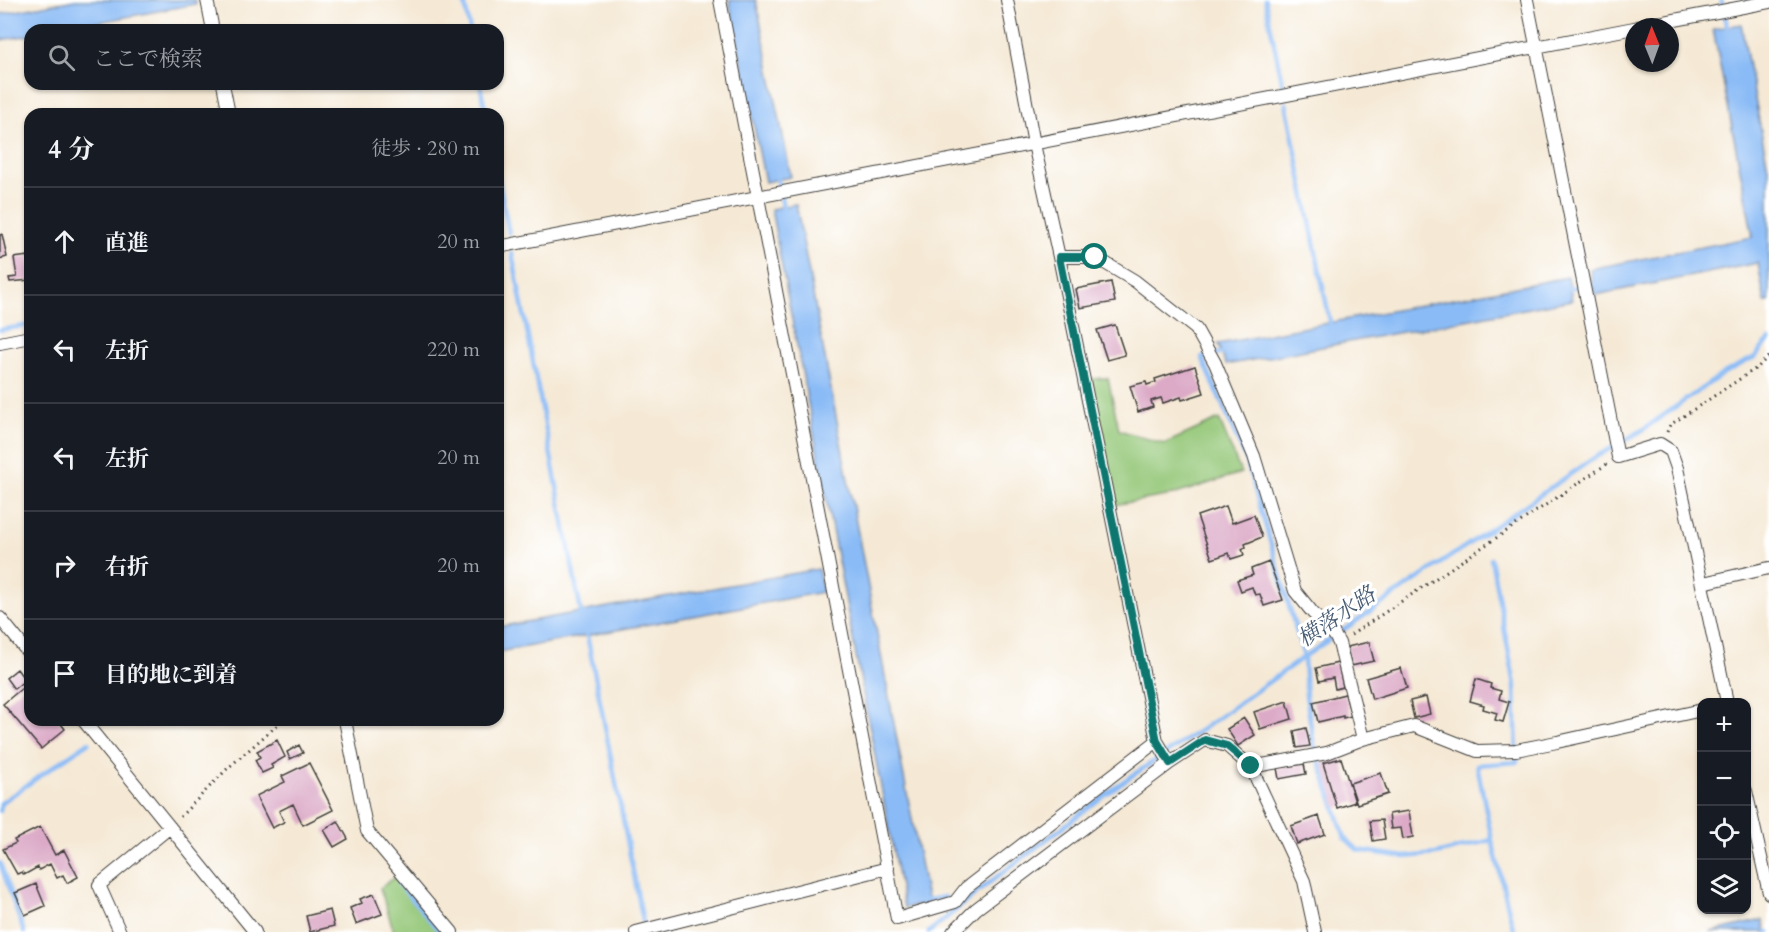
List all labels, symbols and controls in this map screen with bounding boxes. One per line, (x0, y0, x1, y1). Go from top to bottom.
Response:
north arrow (1625, 18, 1679, 72)
search box (24, 24, 504, 90)
icon: search (45, 41, 78, 74)
text: ここで検索 (93, 44, 203, 74)
text: 4 分 (48, 132, 94, 167)
text: 徒歩 · 280 m (371, 135, 480, 162)
icon: ahead (48, 225, 81, 258)
text: 直進 (105, 228, 149, 258)
text: 20 m (437, 228, 480, 255)
route start (1081, 243, 1107, 269)
icon: left (48, 333, 81, 366)
text: 左折 (105, 336, 149, 366)
text: 220 m (427, 336, 480, 363)
icon: left (48, 441, 81, 474)
text: 左折 (105, 444, 149, 474)
text: 20 m (437, 444, 480, 471)
icon: right (48, 549, 81, 582)
text: 右折 (105, 552, 149, 582)
text: 20 m (437, 552, 480, 579)
water label: 横落水路 (1292, 579, 1383, 654)
icon: arrive (48, 657, 81, 690)
text: 目的地に到着 (105, 660, 237, 690)
map controls (1697, 698, 1751, 914)
button: + (1697, 698, 1751, 752)
route end (1237, 752, 1263, 778)
button: − (1697, 752, 1751, 806)
button: locate (1697, 806, 1751, 860)
button: layers (1697, 860, 1751, 914)

